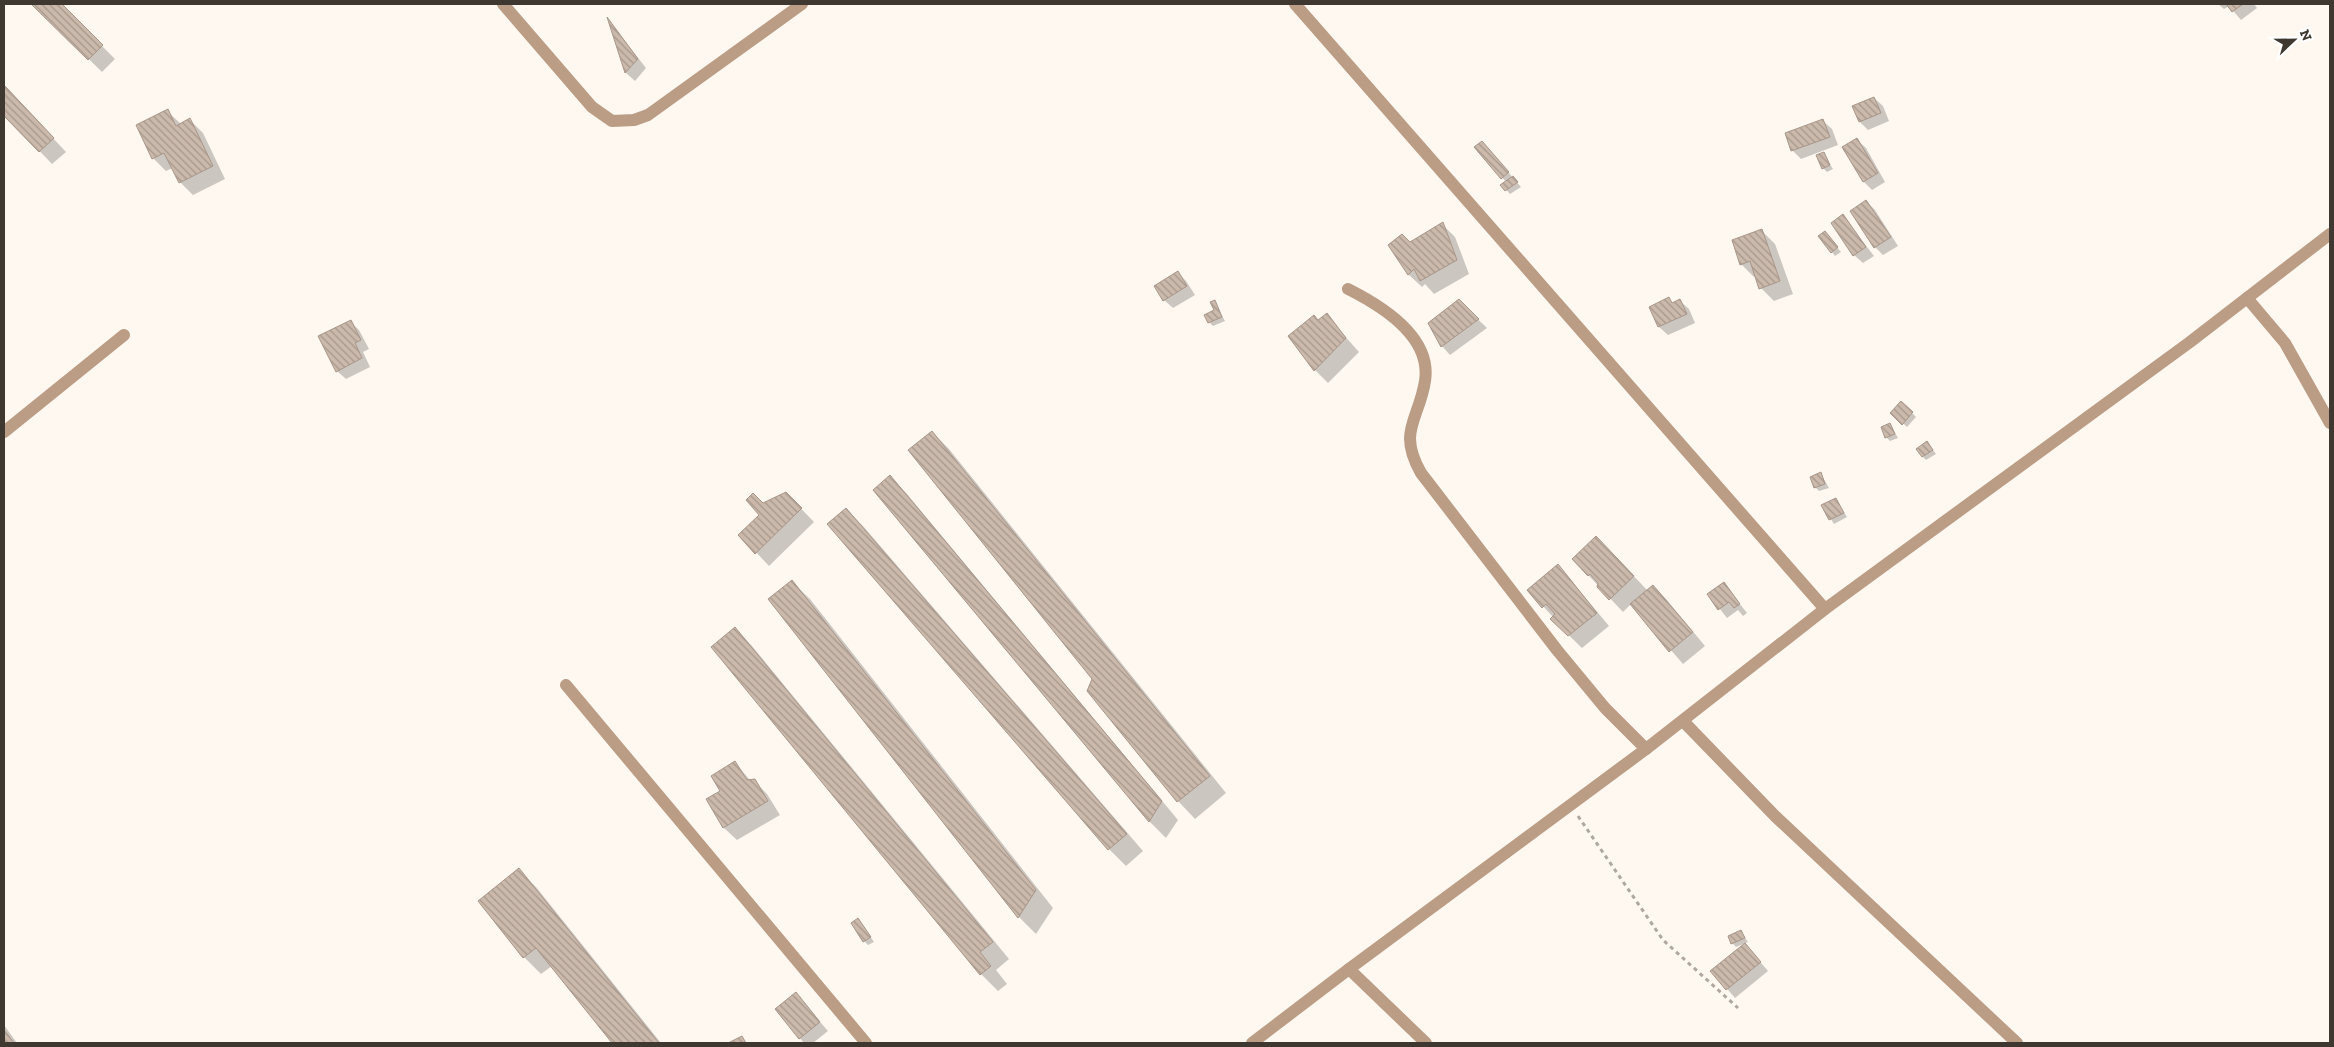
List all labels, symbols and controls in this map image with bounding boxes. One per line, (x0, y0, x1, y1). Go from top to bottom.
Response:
north arrow (2269, 15, 2319, 65)
text: N (2296, 27, 2316, 44)

